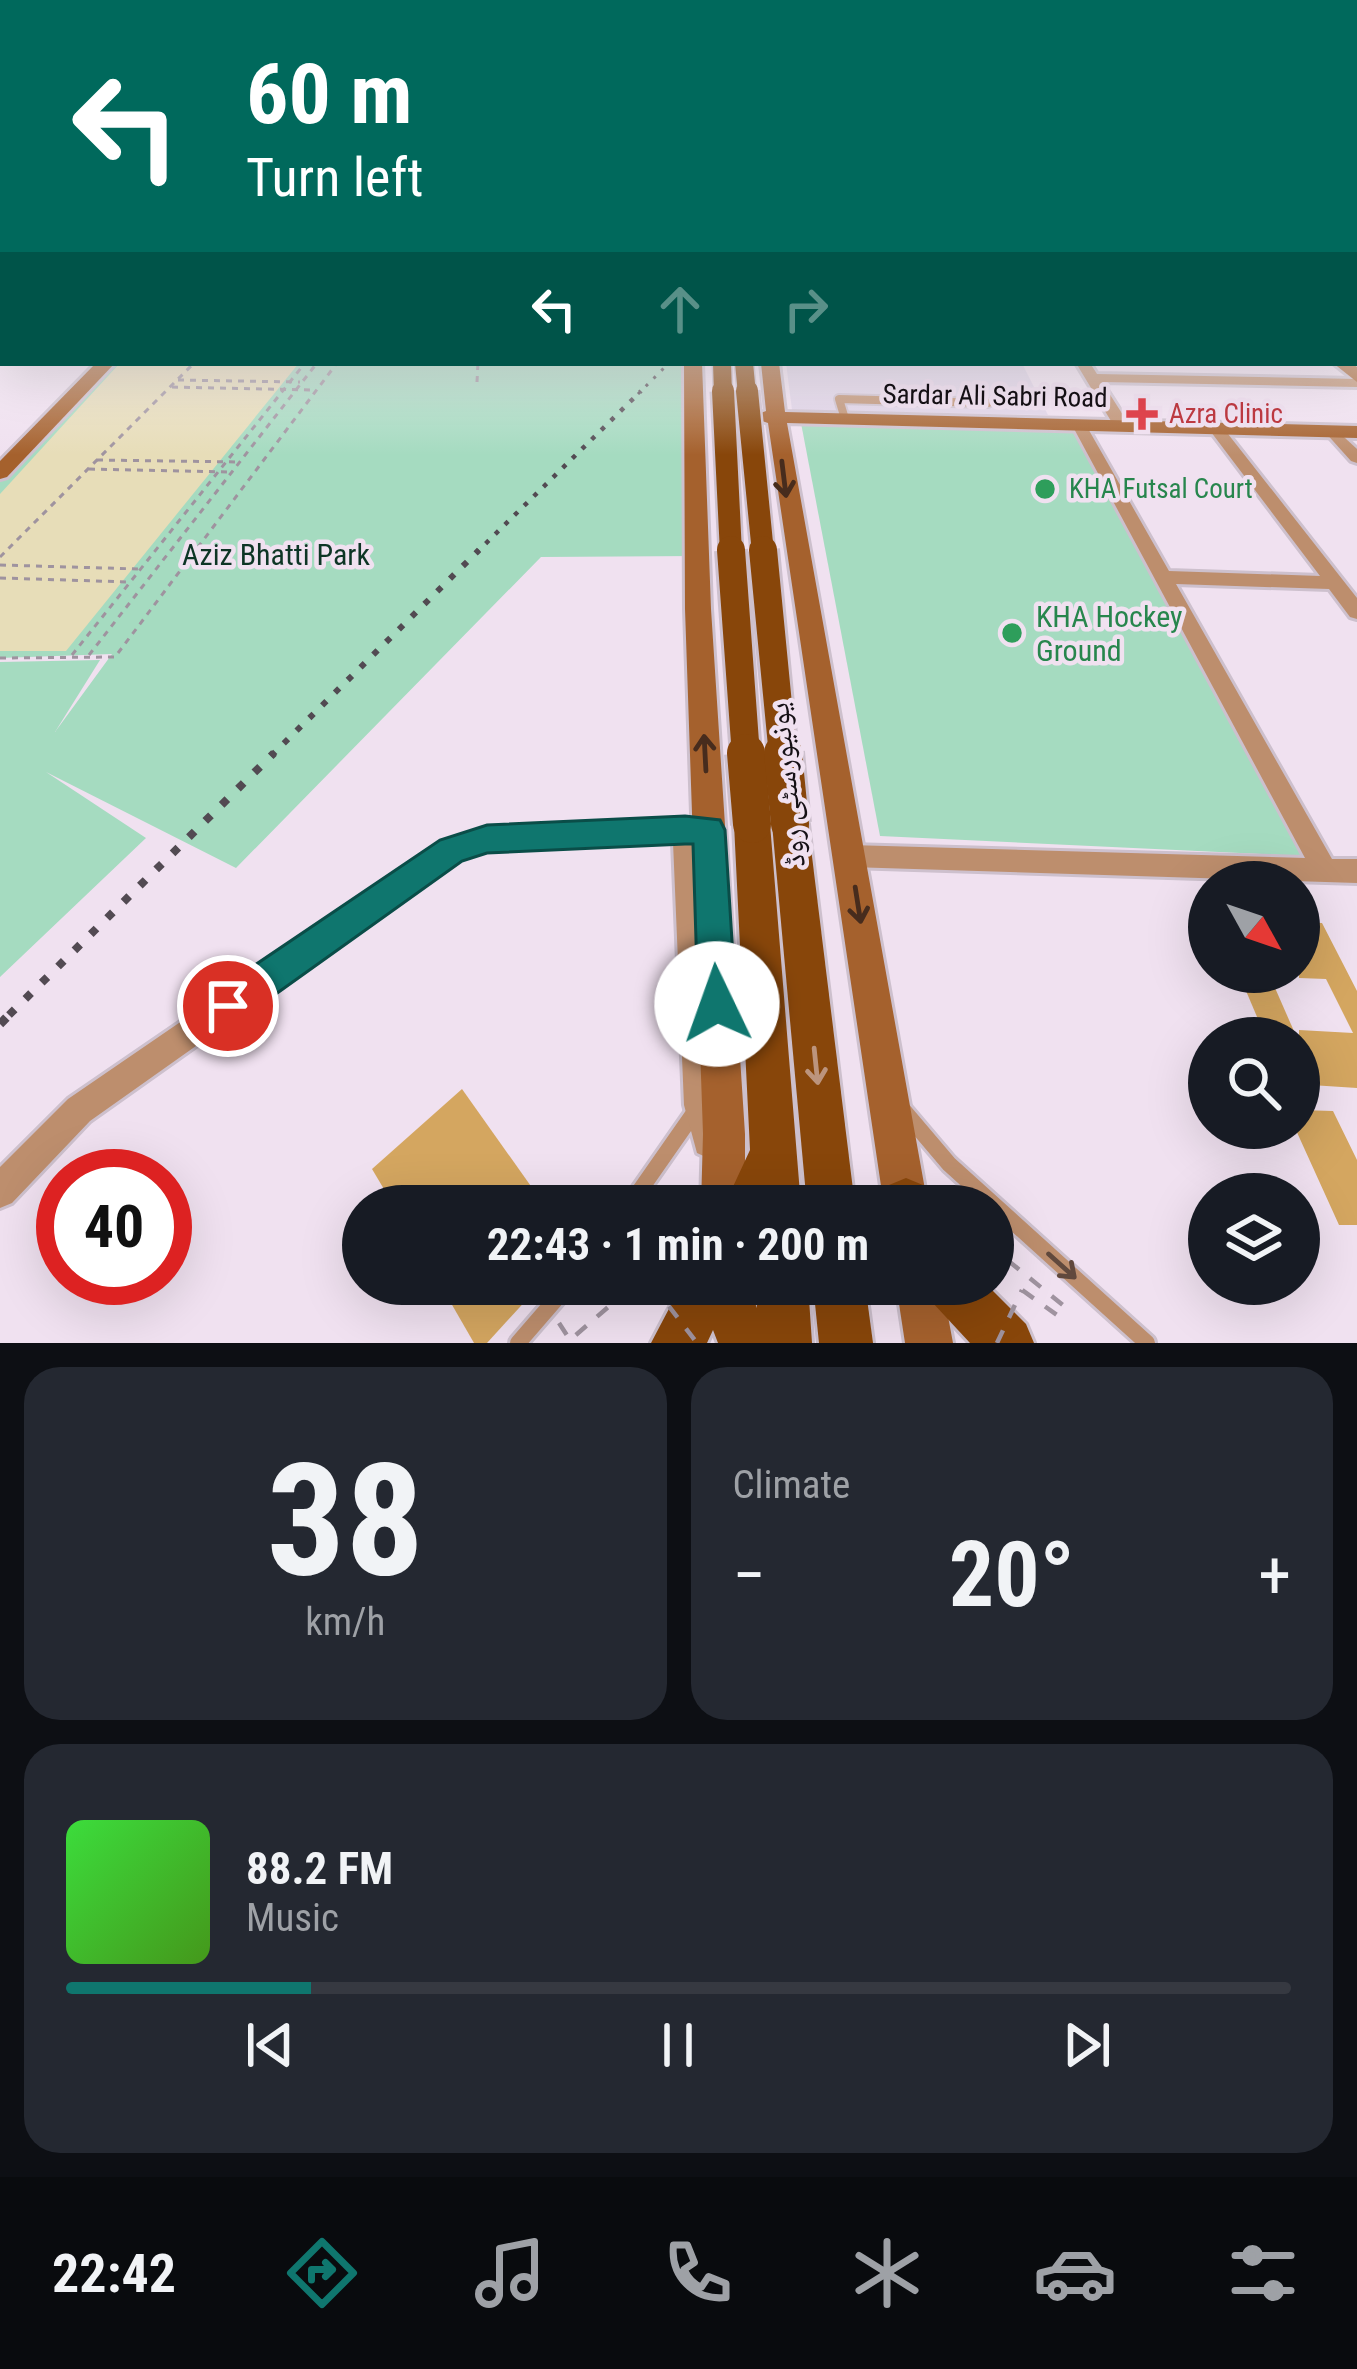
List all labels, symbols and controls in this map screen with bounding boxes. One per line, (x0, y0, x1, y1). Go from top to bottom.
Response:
text: 60 m (246, 45, 413, 144)
icon: left (48, 48, 204, 204)
text: Turn left (246, 146, 423, 209)
icon: left (521, 276, 587, 342)
icon: ahead (647, 276, 713, 342)
icon: right (773, 276, 839, 342)
street label: Sardar Ali Sabri Road (882, 378, 1108, 414)
marker: Azra Clinic (1126, 398, 1158, 430)
place label: Azra Clinic (1169, 398, 1283, 430)
one-way arrow (773, 459, 796, 498)
place label: KHA Futsal Court (1069, 473, 1253, 505)
marker: KHA Futsal Court (1032, 476, 1058, 502)
park label: Aziz Bhatti Park (182, 537, 370, 572)
place label: KHA Hockey Ground (1036, 599, 1183, 668)
marker: KHA Hockey Ground (999, 620, 1025, 646)
street label: یونیورسٹی روڈ (760, 701, 813, 869)
one-way arrow (693, 735, 716, 774)
north arrow (1188, 861, 1320, 993)
map controls (1188, 861, 1320, 1305)
one-way arrow (848, 884, 871, 923)
position arrow (654, 941, 780, 1067)
pin (177, 955, 279, 1057)
icon: arrive (195, 973, 261, 1039)
button: search (1188, 1017, 1320, 1149)
one-way arrow (805, 1046, 828, 1085)
speed limit sign: 40 (36, 1149, 192, 1305)
button: layers (1188, 1173, 1320, 1305)
text: 22:43 · 1 min · 200 m (487, 1218, 869, 1271)
one-way arrow (1046, 1252, 1076, 1279)
text: 38 (266, 1429, 424, 1612)
text: Climate (733, 1462, 850, 1508)
text: 20° (949, 1523, 1075, 1628)
text: − (733, 1537, 766, 1614)
text: + (1258, 1537, 1291, 1614)
text: km/h (305, 1599, 385, 1645)
text: 88.2 FM (246, 1842, 393, 1895)
text: Music (246, 1895, 339, 1941)
icon: previous (237, 2012, 303, 2078)
icon: pause (645, 2012, 711, 2078)
icon: next (1054, 2012, 1120, 2078)
icon: directions (280, 2231, 364, 2315)
icon: music (468, 2231, 552, 2315)
icon: phone (656, 2231, 740, 2315)
icon: climate (845, 2231, 929, 2315)
icon: car (1033, 2231, 1117, 2315)
icon: filters (1221, 2231, 1305, 2315)
text: 22:42 (52, 2242, 176, 2305)

